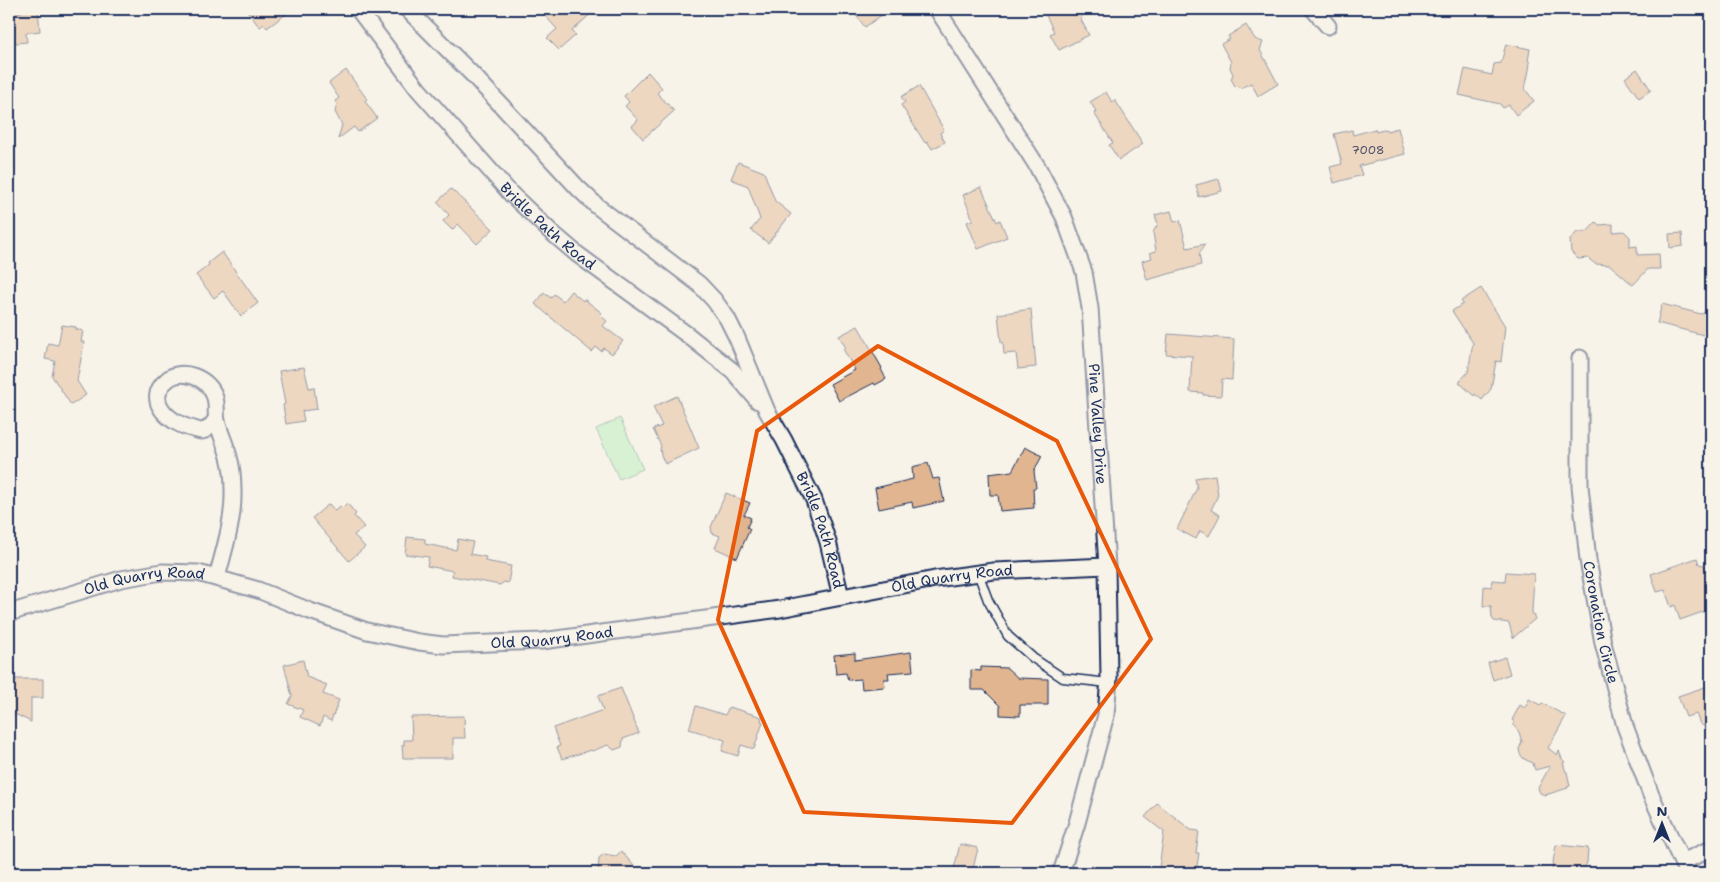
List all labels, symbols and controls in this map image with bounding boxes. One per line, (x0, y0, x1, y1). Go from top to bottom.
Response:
house number: 7008 (1351, 142, 1385, 158)
street label: Bridle Path Road (495, 178, 600, 275)
street label: Pine Valley Drive (1084, 363, 1112, 485)
street label: Bridle Path Road (791, 468, 849, 591)
street label: Coronation Circle (1578, 559, 1623, 686)
street label: Old Quarry Road (889, 560, 1014, 597)
street label: Old Quarry Road (81, 562, 208, 600)
street label: Old Quarry Road (490, 621, 615, 653)
north arrow (1638, 800, 1688, 850)
text: N (1656, 802, 1668, 820)

